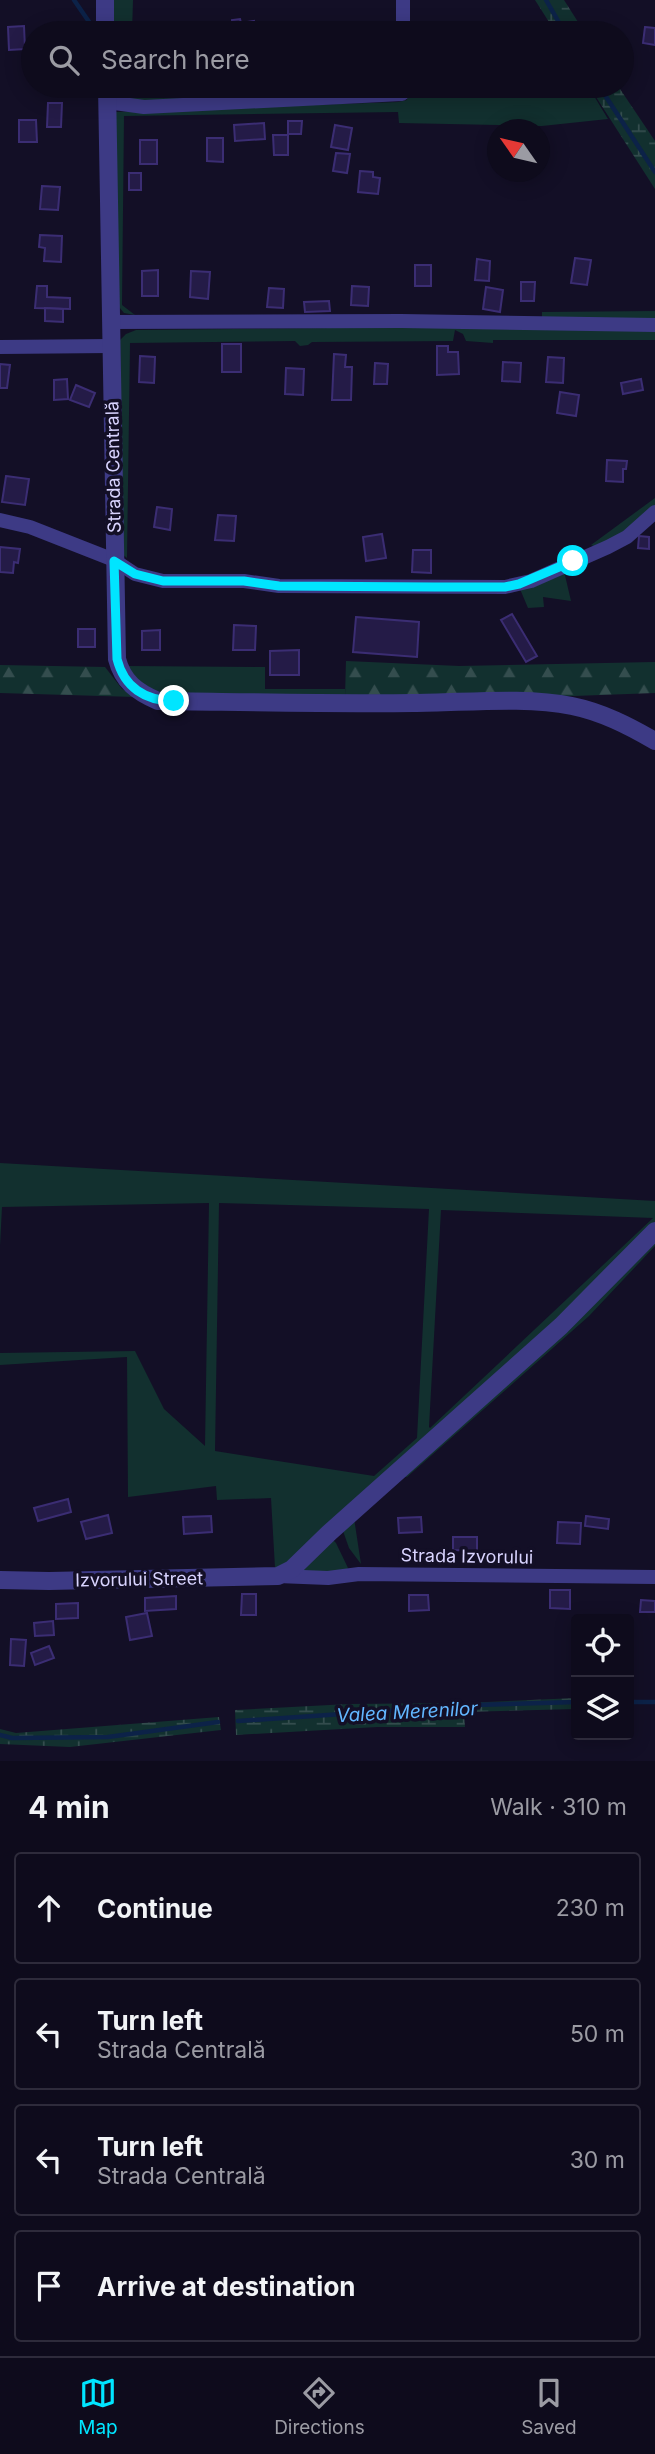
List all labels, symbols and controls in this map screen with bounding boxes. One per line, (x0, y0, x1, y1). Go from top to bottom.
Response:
search box (21, 21, 634, 98)
icon: search (45, 41, 83, 79)
text: Search here (101, 44, 250, 75)
north arrow (487, 119, 550, 182)
street label: Strada Centrală (101, 401, 125, 533)
route start (557, 545, 588, 576)
route end (158, 685, 189, 716)
street label: Strada Izvorului (401, 1544, 533, 1568)
street label: Izvorului Street (75, 1567, 203, 1591)
map controls (571, 1614, 634, 1740)
button: locate (571, 1614, 634, 1677)
button: layers (571, 1677, 634, 1740)
water label: Valea Merenilor (336, 1697, 479, 1727)
text: 4 min (28, 1789, 110, 1825)
text: Walk · 310 m (490, 1793, 627, 1821)
icon: ahead (30, 1889, 68, 1927)
text: Continue (97, 1893, 213, 1924)
text: 230 m (556, 1894, 625, 1922)
text: Turn left (97, 2005, 203, 2036)
icon: left (30, 2015, 68, 2053)
text: 50 m (570, 2020, 625, 2048)
text: Strada Centrală (97, 2036, 266, 2064)
text: Turn left (97, 2131, 203, 2162)
icon: left (30, 2141, 68, 2179)
text: 30 m (570, 2146, 625, 2174)
text: Strada Centrală (97, 2162, 266, 2190)
icon: arrive (30, 2267, 68, 2305)
text: Arrive at destination (97, 2271, 356, 2302)
tab: Map (78, 2374, 118, 2439)
tab: Directions (274, 2374, 365, 2439)
tab: Saved (521, 2374, 577, 2439)

